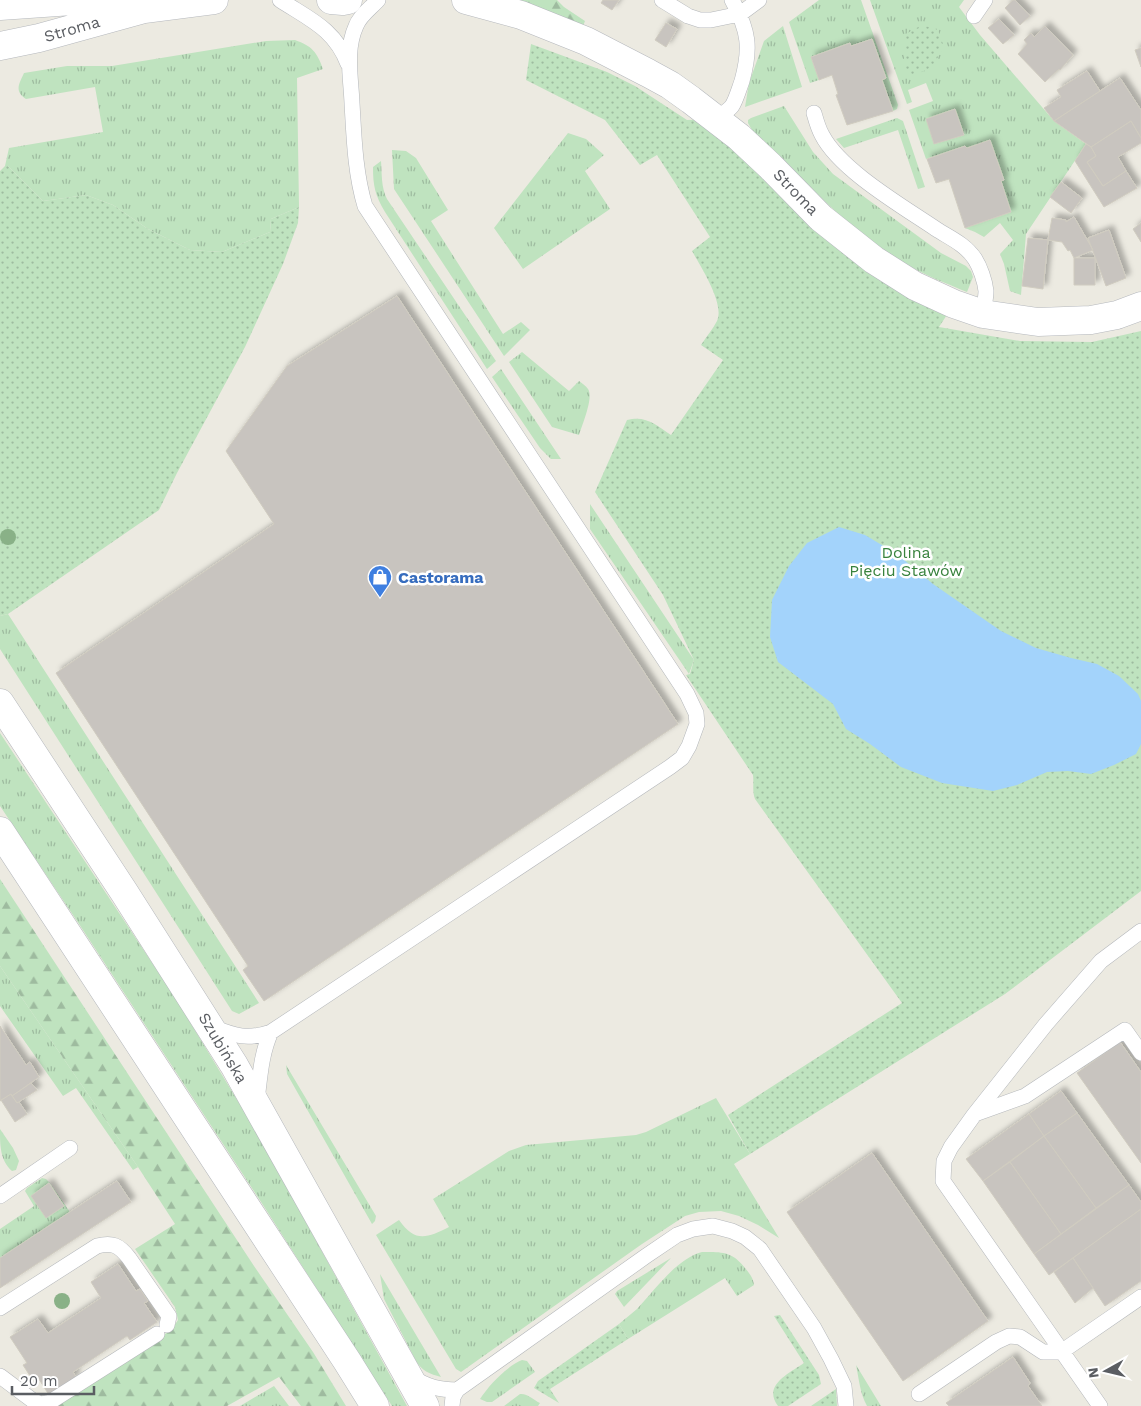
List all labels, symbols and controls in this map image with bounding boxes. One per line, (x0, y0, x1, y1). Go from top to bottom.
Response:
street label: Stroma (42, 12, 102, 46)
street label: Stroma (769, 165, 823, 219)
park label: Dolina Pięciu Stawów (849, 543, 963, 580)
shop icon: Castorama (367, 564, 393, 598)
place label: Castorama (398, 568, 484, 587)
street label: Szubińska (194, 1009, 252, 1087)
north arrow (1081, 1346, 1131, 1396)
scale bar (12, 1364, 95, 1396)
text: N (1084, 1367, 1102, 1379)
text: 20 m (20, 1372, 58, 1390)

